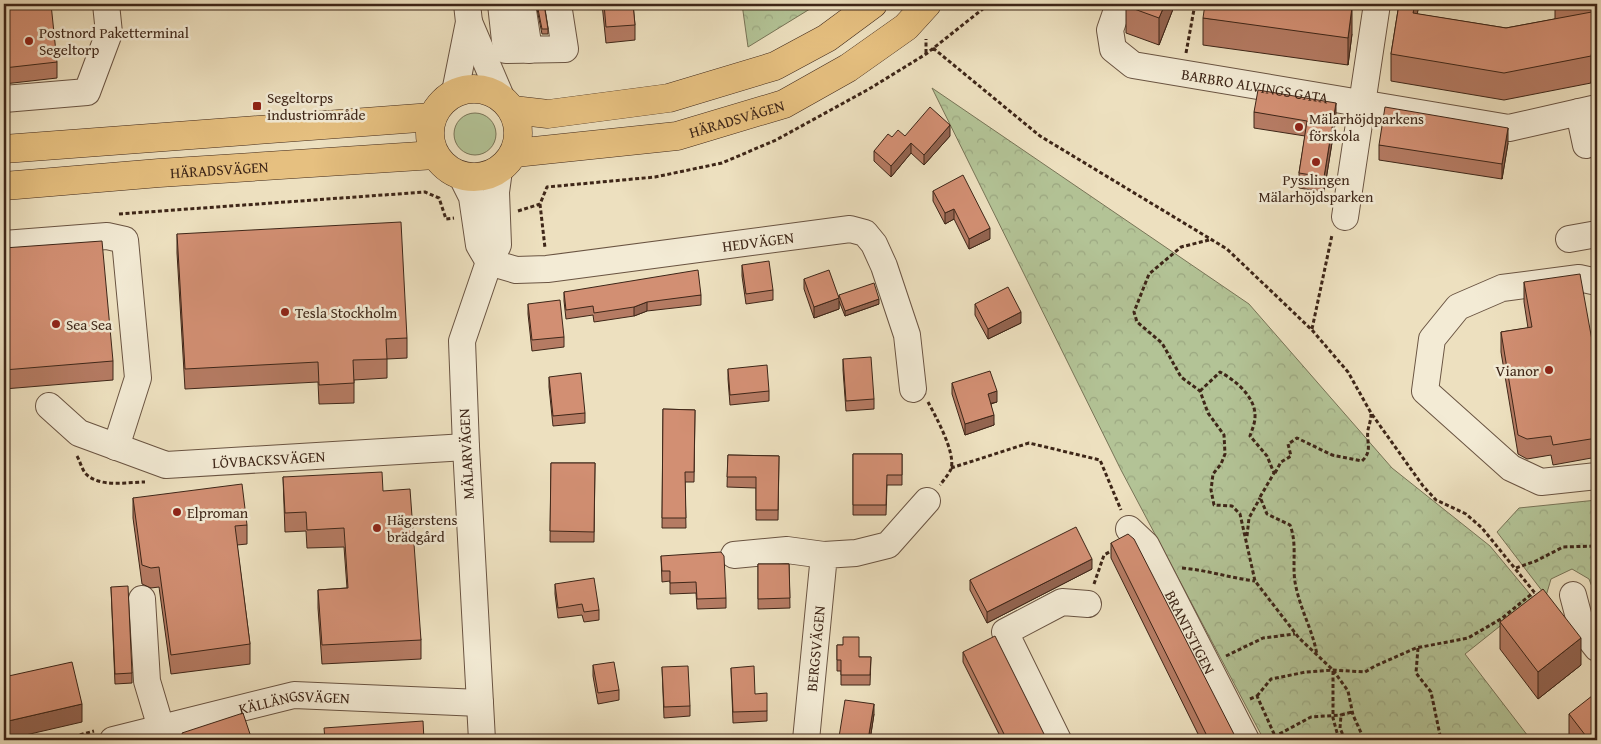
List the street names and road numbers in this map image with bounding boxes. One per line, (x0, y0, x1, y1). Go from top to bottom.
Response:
street label: BARBRO ALVINGS GATA (1180, 63, 1330, 108)
street label: HÄRADSVÄGEN (686, 94, 787, 142)
street label: HÄRADSVÄGEN (170, 155, 269, 183)
street label: HEDVÄGEN (721, 226, 795, 256)
street label: MÄLARVÄGEN (453, 408, 479, 500)
street label: LÖVBACKSVÄGEN (212, 445, 326, 473)
street label: BRANTSTIGEN (1160, 587, 1221, 677)
street label: BERGSVÄGEN (800, 604, 830, 692)
street label: KÄLLÄNGSVÄGEN (236, 684, 351, 719)

